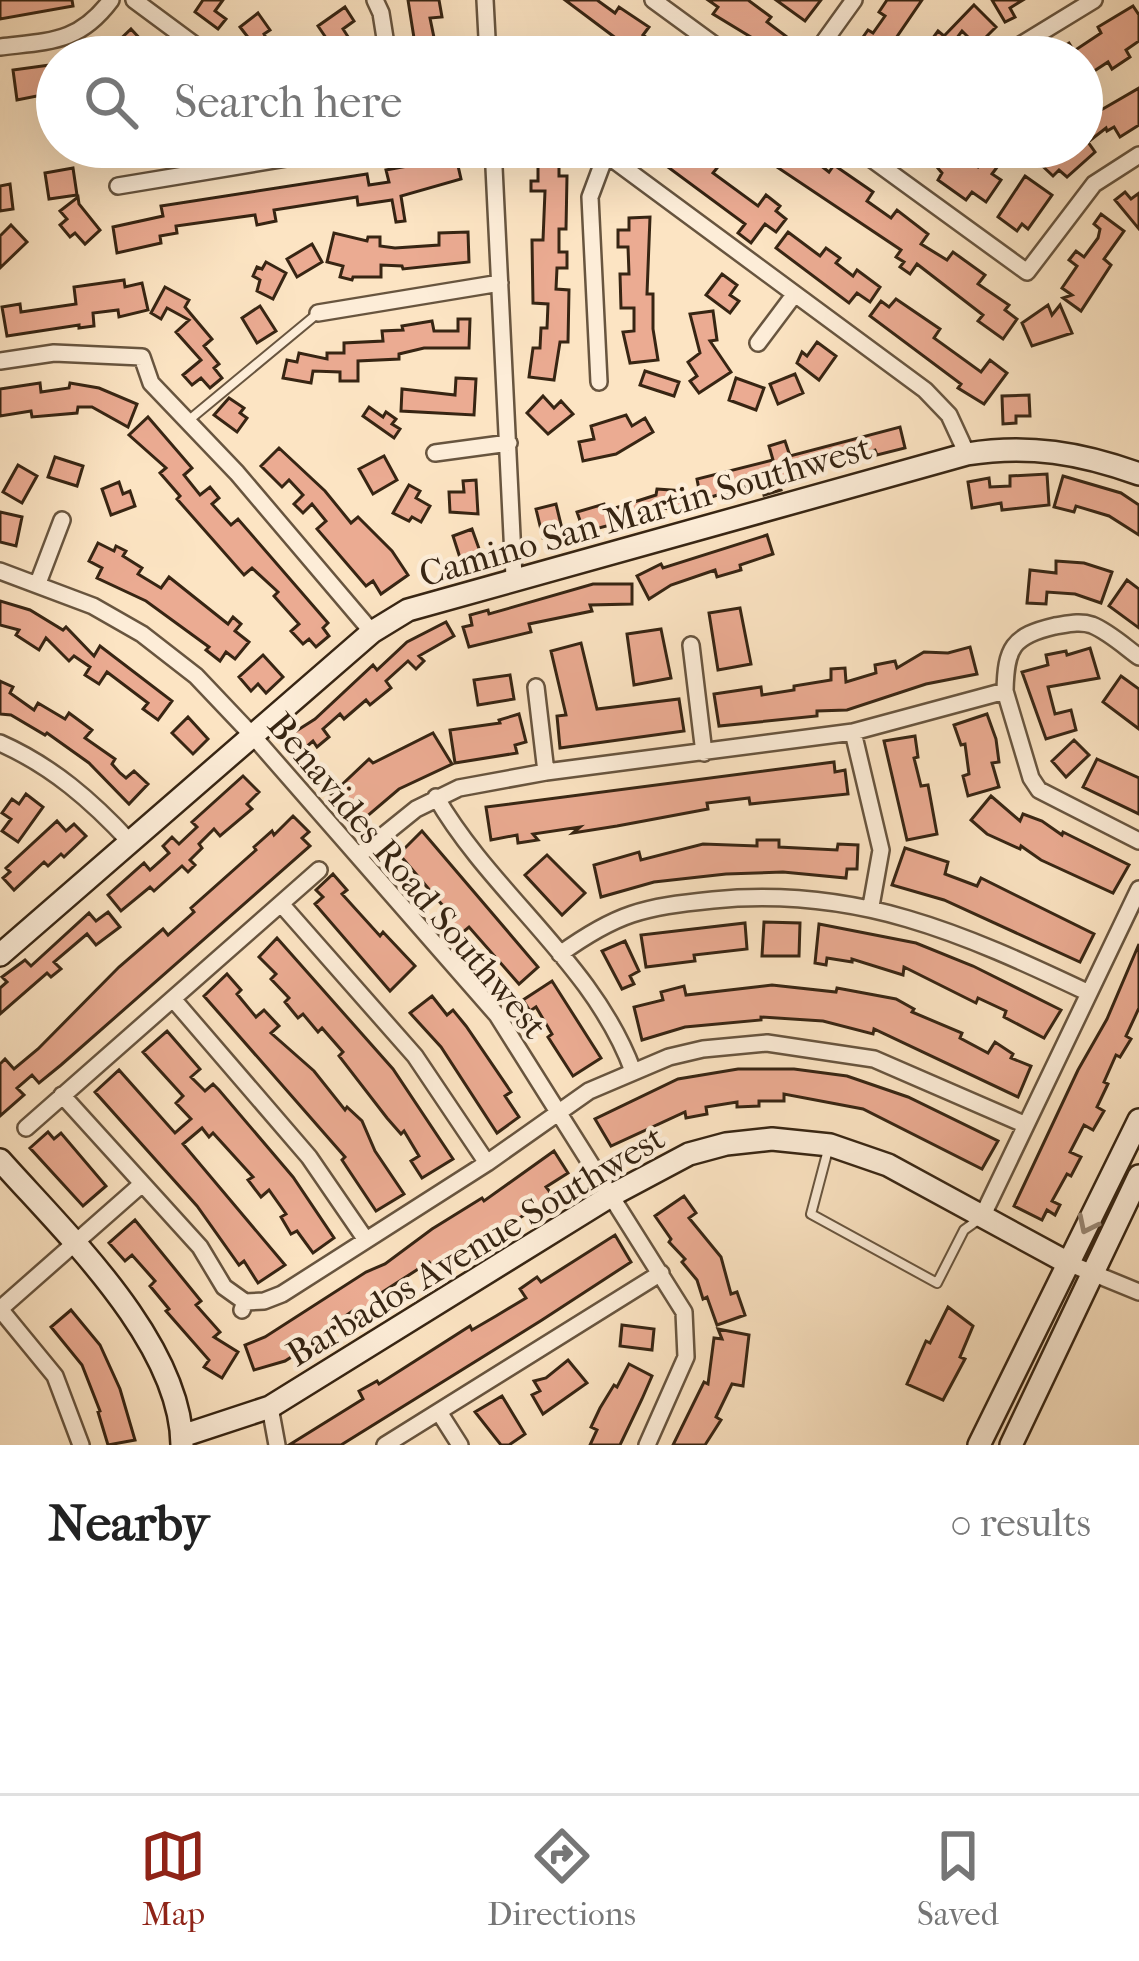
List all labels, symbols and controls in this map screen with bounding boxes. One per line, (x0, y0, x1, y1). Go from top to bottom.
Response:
search box (36, 36, 1103, 168)
icon: search (78, 69, 144, 135)
text: Search here (174, 76, 402, 129)
street label: Camino San Martin Southwest (414, 426, 876, 596)
street label: Benavides Road Southwest (259, 704, 556, 1047)
street label: Barbados Avenue Southwest (279, 1116, 672, 1375)
one-way arrow (1078, 1213, 1101, 1234)
text: Nearby (48, 1493, 209, 1553)
text: 0 results (950, 1500, 1091, 1546)
tab: Map (140, 1823, 206, 1934)
tab: Directions (487, 1823, 636, 1934)
tab: Saved (917, 1823, 999, 1934)

